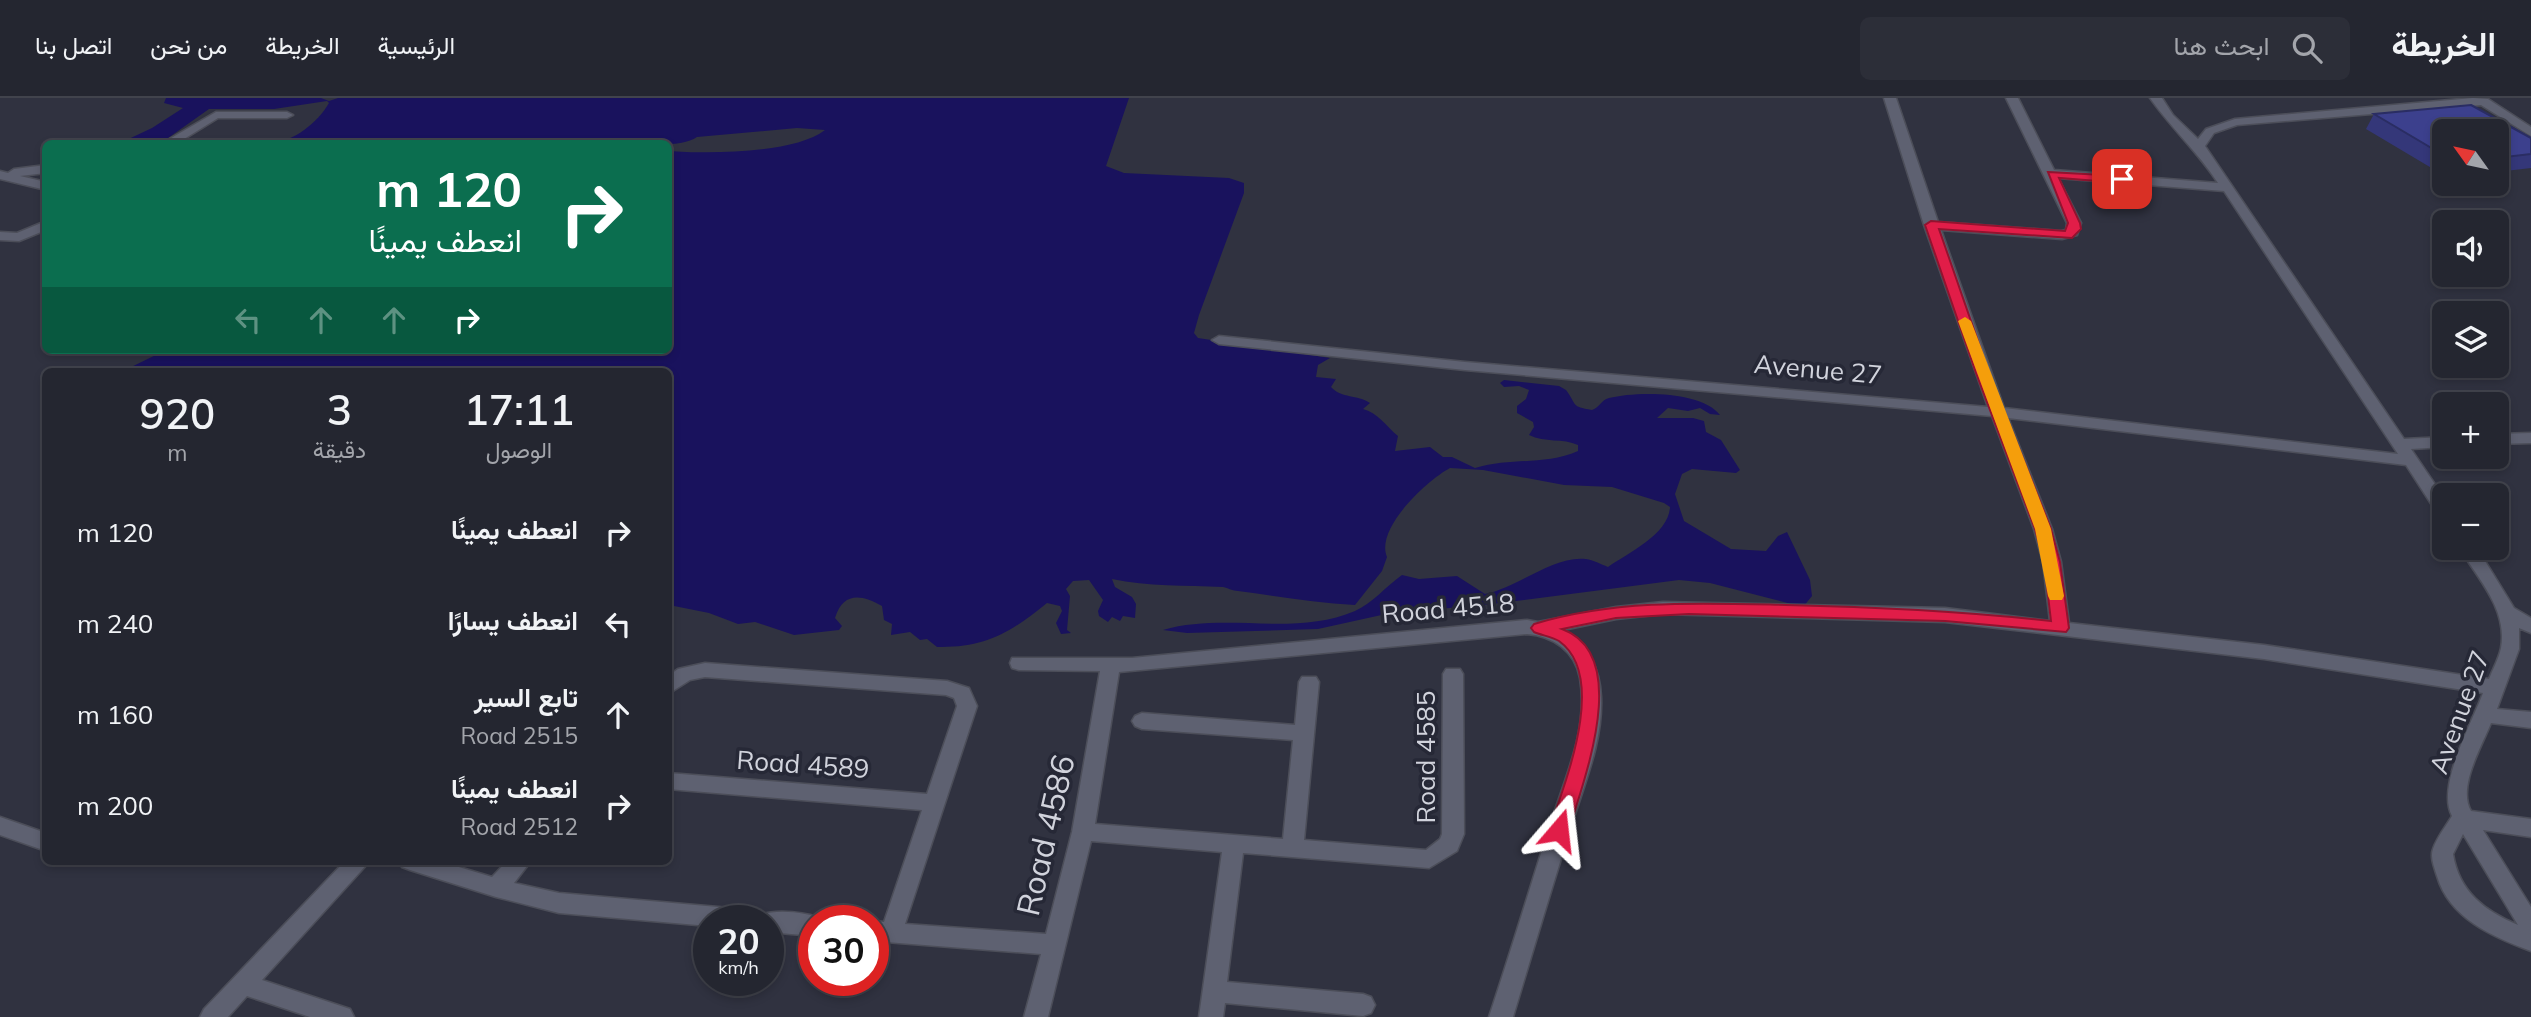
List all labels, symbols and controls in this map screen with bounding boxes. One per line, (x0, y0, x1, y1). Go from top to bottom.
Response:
search box (1860, 17, 2350, 80)
text: الخريطة (2392, 23, 2496, 64)
text: ابحث هنا (2174, 29, 2270, 62)
icon: search (2288, 29, 2326, 67)
text: اتصل بنا (35, 30, 112, 60)
text: من نحن (150, 30, 227, 60)
text: الخريطة (265, 30, 339, 60)
text: الرئيسية (377, 30, 455, 60)
north arrow (2432, 119, 2510, 196)
map controls (2432, 119, 2509, 560)
pin (2092, 149, 2152, 209)
text: 120 m (376, 158, 522, 219)
icon: arrive (2103, 160, 2141, 198)
icon: right (546, 168, 637, 259)
button: sound (2432, 210, 2509, 287)
text: انعطف يمينًا (368, 220, 522, 260)
icon: left (229, 301, 267, 339)
icon: ahead (302, 301, 340, 339)
icon: ahead (375, 301, 413, 339)
icon: right (448, 301, 486, 339)
button: layers (2432, 301, 2509, 378)
street label: Avenue 27 (1753, 347, 1883, 391)
text: 3 (327, 383, 352, 436)
text: 17:11 (464, 383, 574, 436)
text: 920 (140, 387, 215, 440)
button: + (2432, 392, 2509, 469)
text: دقيقة (313, 435, 366, 464)
text: الوصول (486, 435, 552, 464)
text: m (167, 438, 188, 467)
button: − (2432, 483, 2509, 560)
text: انعطف يمينًا (451, 513, 578, 546)
icon: right (599, 514, 637, 552)
text: 120 m (77, 516, 153, 549)
street label: Road 4518 (1380, 586, 1516, 630)
text: انعطف يسارًا (448, 604, 578, 637)
icon: left (599, 605, 637, 643)
text: 240 m (77, 607, 153, 640)
street label: Avenue 27 (2422, 646, 2496, 778)
text: تابع السير (474, 681, 578, 714)
street label: Road 4585 (1409, 691, 1442, 823)
icon: ahead (599, 696, 637, 734)
text: 160 m (77, 698, 153, 731)
text: Road 2515 (460, 721, 578, 750)
street label: Road 4589 (736, 743, 870, 785)
street label: Road 4586 (1007, 751, 1083, 919)
text: انعطف يمينًا (451, 772, 578, 805)
icon: right (599, 787, 637, 825)
text: 200 m (77, 789, 153, 822)
position arrow (1522, 793, 1596, 867)
text: Road 2512 (460, 812, 578, 841)
speed limit sign: 30 (798, 905, 889, 996)
text: 20 (717, 919, 760, 963)
text: km/h (718, 956, 759, 979)

